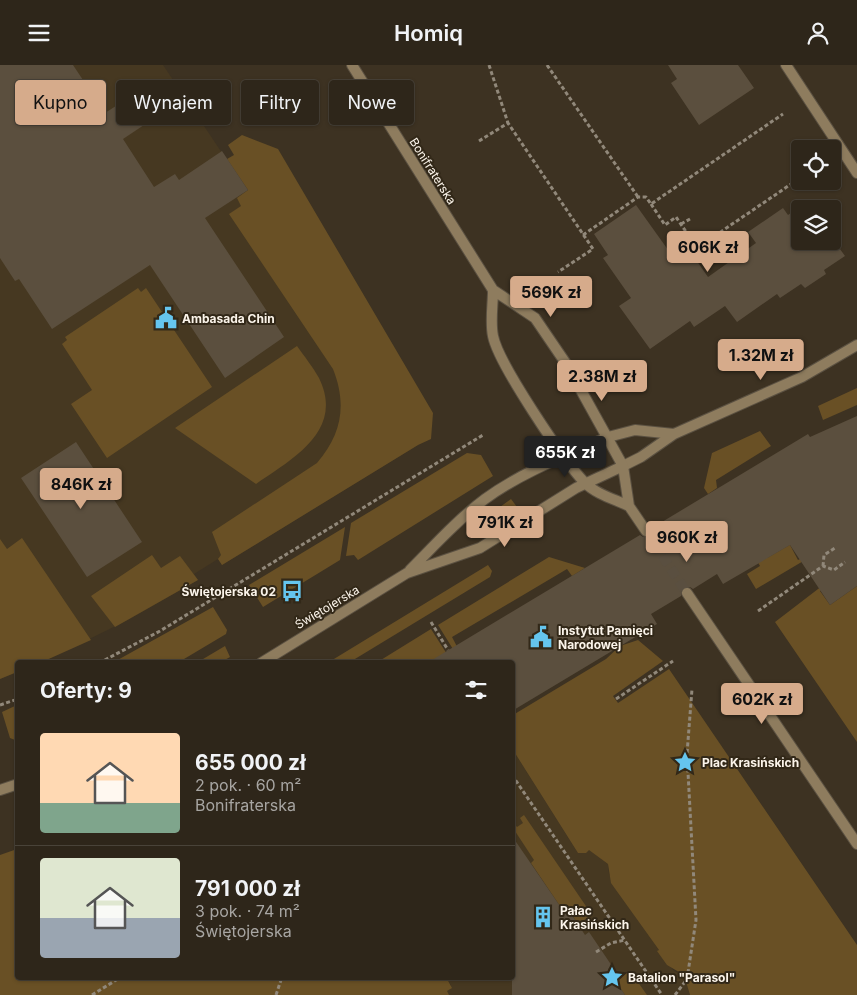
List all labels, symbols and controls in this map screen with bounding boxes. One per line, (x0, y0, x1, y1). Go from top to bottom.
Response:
icon: menu (25, 19, 53, 47)
icon: person (804, 19, 832, 47)
text: Homiq (394, 20, 463, 46)
chip: Kupno (15, 80, 106, 125)
chip: Wynajem (116, 80, 231, 125)
chip: Filtry (241, 80, 319, 125)
chip: Nowe (329, 80, 414, 125)
street label: Bonifraterska (407, 135, 459, 207)
map controls (791, 140, 841, 250)
button: locate (791, 140, 841, 190)
button: layers (791, 200, 841, 250)
pin: 606K zł (662, 231, 754, 273)
text: 606K zł (678, 237, 738, 257)
pin: 569K zł (505, 275, 597, 318)
text: 569K zł (521, 282, 581, 302)
public building icon: Ambasada Chin (153, 305, 179, 331)
place label: Ambasada Chin (182, 311, 275, 326)
pin: 1.32M zł (709, 339, 813, 381)
text: 1.32M zł (729, 345, 793, 365)
pin: 2.38M zł (550, 359, 654, 402)
text: 2.38M zł (568, 366, 636, 386)
pin: 655K zł (519, 435, 611, 478)
text: 655K zł (535, 442, 595, 462)
pin: 846K zł (35, 467, 127, 510)
text: 846K zł (51, 474, 111, 494)
pin: 791K zł (459, 505, 551, 548)
text: 791K zł (477, 512, 533, 532)
pin: 960K zł (641, 521, 733, 563)
text: 960K zł (657, 527, 717, 547)
bus stop icon: Świętojerska 02 (279, 578, 305, 604)
street label: Świętojerska (292, 582, 362, 632)
place label: Świętojerska 02 (181, 584, 276, 599)
place label: Instytut Pamięci Narodowej (558, 623, 653, 652)
public building icon: Instytut Pamięci Narodowej (528, 624, 554, 650)
icon: filters (462, 676, 490, 704)
text: Oferty: 9 (40, 678, 132, 703)
pin: 602K zł (716, 683, 808, 725)
text: 602K zł (732, 689, 792, 709)
place icon: Plac Krasińskich (672, 749, 698, 775)
text: 655 000 zł (195, 750, 306, 775)
icon: home (80, 753, 140, 813)
place label: Plac Krasińskich (702, 755, 799, 770)
text: 2 pok. · 60 m² (195, 775, 301, 795)
text: Bonifraterska (195, 795, 296, 815)
text: 791 000 zł (195, 876, 300, 901)
icon: home (80, 878, 140, 938)
text: 3 pok. · 74 m² (195, 901, 300, 921)
place label: Pałac Krasińskich (560, 903, 629, 932)
building icon: Pałac Krasińskich (530, 904, 556, 930)
text: Świętojerska (195, 921, 292, 941)
place icon: Batalion "Parasol" (599, 964, 625, 990)
place label: Batalion "Parasol" (628, 970, 735, 985)

